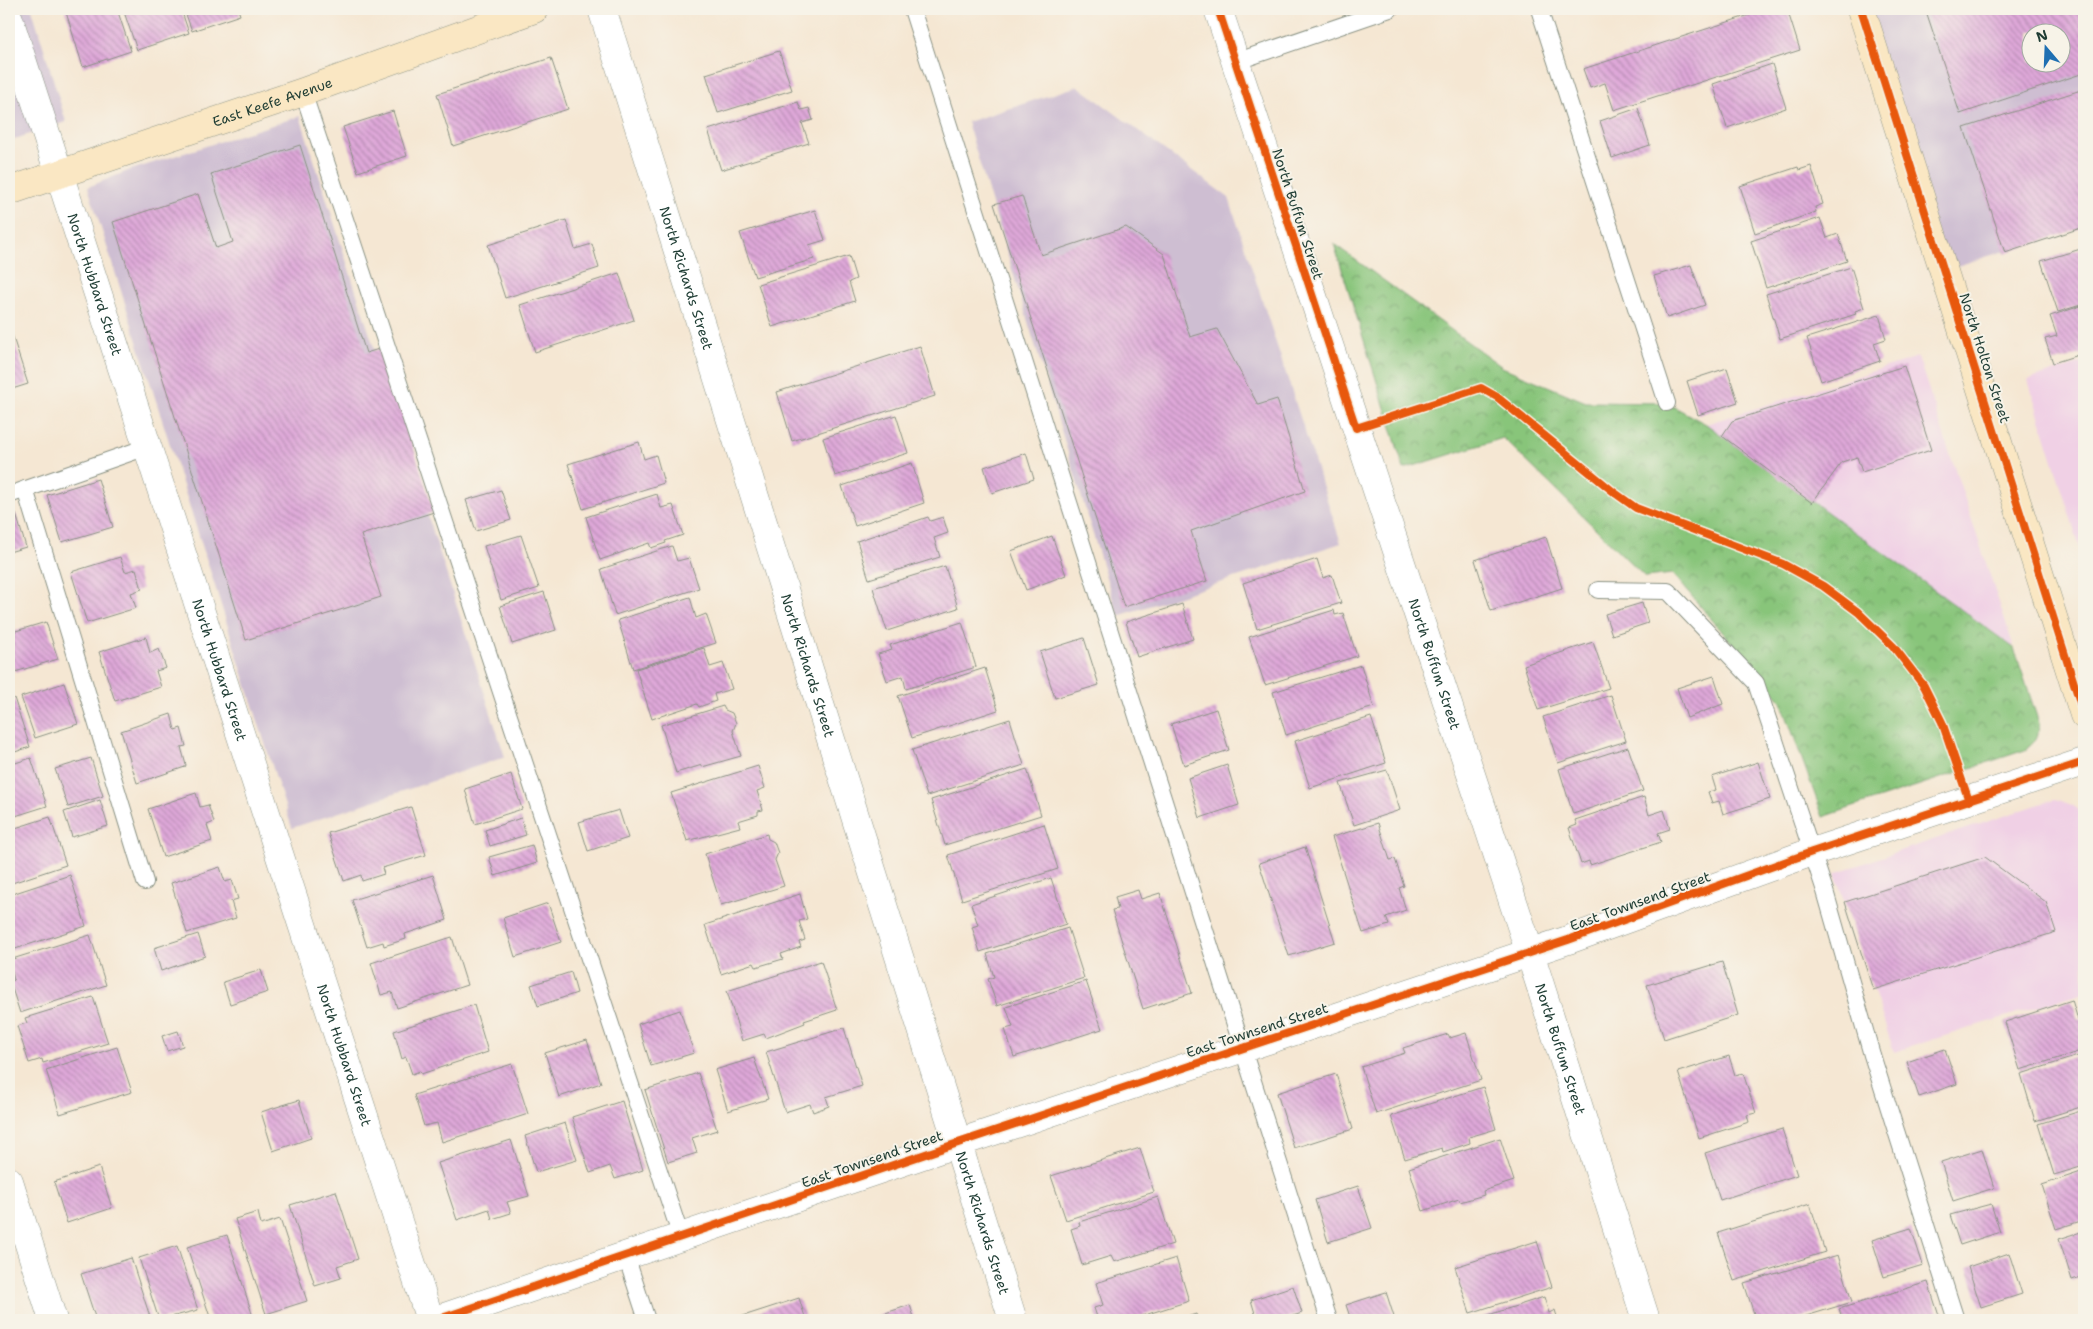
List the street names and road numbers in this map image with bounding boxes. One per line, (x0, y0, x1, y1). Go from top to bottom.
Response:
street label: East Keefe Avenue (210, 73, 335, 131)
street label: North Buffum Street (1268, 146, 1328, 282)
street label: North Richards Street (655, 204, 717, 352)
street label: North Hubbard Street (63, 211, 126, 358)
street label: North Holton Street (1955, 291, 2015, 425)
street label: North Richards Street (777, 591, 839, 740)
street label: North Hubbard Street (188, 596, 251, 743)
street label: North Buffum Street (1404, 596, 1465, 732)
street label: East Townsend Street (1567, 867, 1713, 935)
street label: North Buffum Street (1531, 981, 1590, 1117)
street label: North Hubbard Street (313, 982, 376, 1129)
street label: East Townsend Street (1184, 999, 1330, 1061)
street label: East Townsend Street (799, 1126, 945, 1192)
street label: North Richards Street (952, 1149, 1013, 1297)

